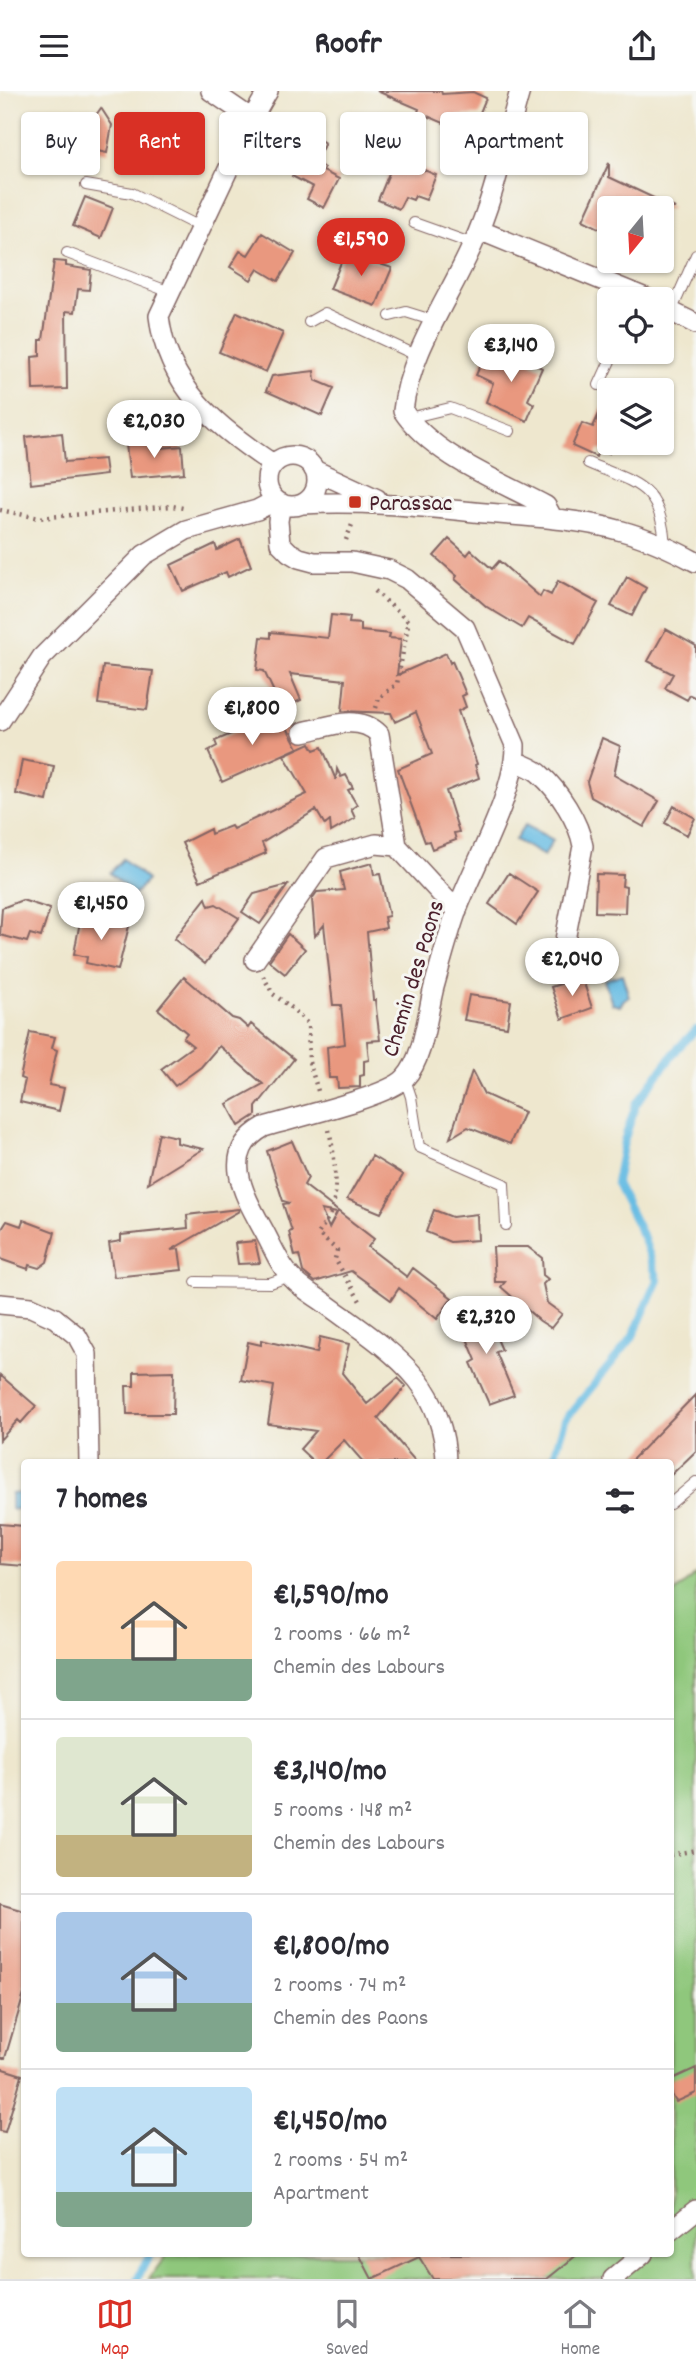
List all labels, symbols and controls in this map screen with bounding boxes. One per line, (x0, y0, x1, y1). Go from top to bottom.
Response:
text: Roofr (314, 23, 382, 69)
icon: menu (35, 27, 73, 65)
icon: share (623, 27, 661, 65)
chip: Buy (21, 112, 100, 175)
chip: Rent (114, 112, 205, 175)
chip: Filters (219, 112, 326, 175)
chip: New (340, 112, 426, 175)
chip: Apartment (440, 112, 588, 175)
north arrow (597, 196, 674, 273)
map controls (597, 196, 674, 455)
pin: €1,590 (304, 219, 418, 278)
text: €1,590 (333, 224, 389, 257)
button: locate (597, 287, 674, 364)
pin: €3,140 (454, 324, 568, 384)
text: €3,140 (484, 330, 538, 363)
button: layers (597, 378, 674, 455)
pin: €2,030 (97, 401, 211, 460)
text: €2,030 (123, 406, 185, 439)
place label: Parassac (369, 488, 452, 522)
marker: Parassac (347, 494, 363, 510)
pin: €1,800 (195, 687, 309, 747)
text: €1,800 (224, 693, 280, 726)
pin: €1,450 (44, 883, 158, 942)
text: €1,450 (74, 888, 128, 921)
street label: Chemin des Paons (375, 896, 455, 1061)
pin: €2,040 (515, 939, 629, 998)
text: €2,040 (541, 944, 603, 977)
pin: €2,320 (429, 1297, 543, 1356)
text: €2,320 (456, 1302, 516, 1335)
text: 7 homes (56, 1480, 148, 1523)
icon: filters (601, 1482, 639, 1520)
text: €1,590/mo (273, 1576, 389, 1619)
icon: home (112, 1589, 196, 1673)
text: 2 rooms · 66 m² (273, 1619, 411, 1652)
text: Chemin des Labours (273, 1652, 445, 1685)
text: €3,140/mo (273, 1752, 387, 1795)
icon: home (112, 1765, 196, 1849)
text: 5 rooms · 148 m² (273, 1795, 412, 1828)
text: Chemin des Labours (273, 1828, 445, 1861)
text: €1,800/mo (273, 1927, 389, 1970)
icon: home (112, 1940, 196, 2024)
text: 2 rooms · 74 m² (273, 1970, 406, 2003)
text: Chemin des Paons (273, 2003, 429, 2036)
text: €1,450/mo (273, 2102, 387, 2145)
icon: home (112, 2115, 196, 2199)
text: 2 rooms · 54 m² (273, 2145, 408, 2178)
text: Apartment (273, 2178, 369, 2211)
tab: Map (96, 2295, 134, 2364)
tab: Saved (326, 2295, 368, 2364)
tab: Home (560, 2295, 600, 2364)

